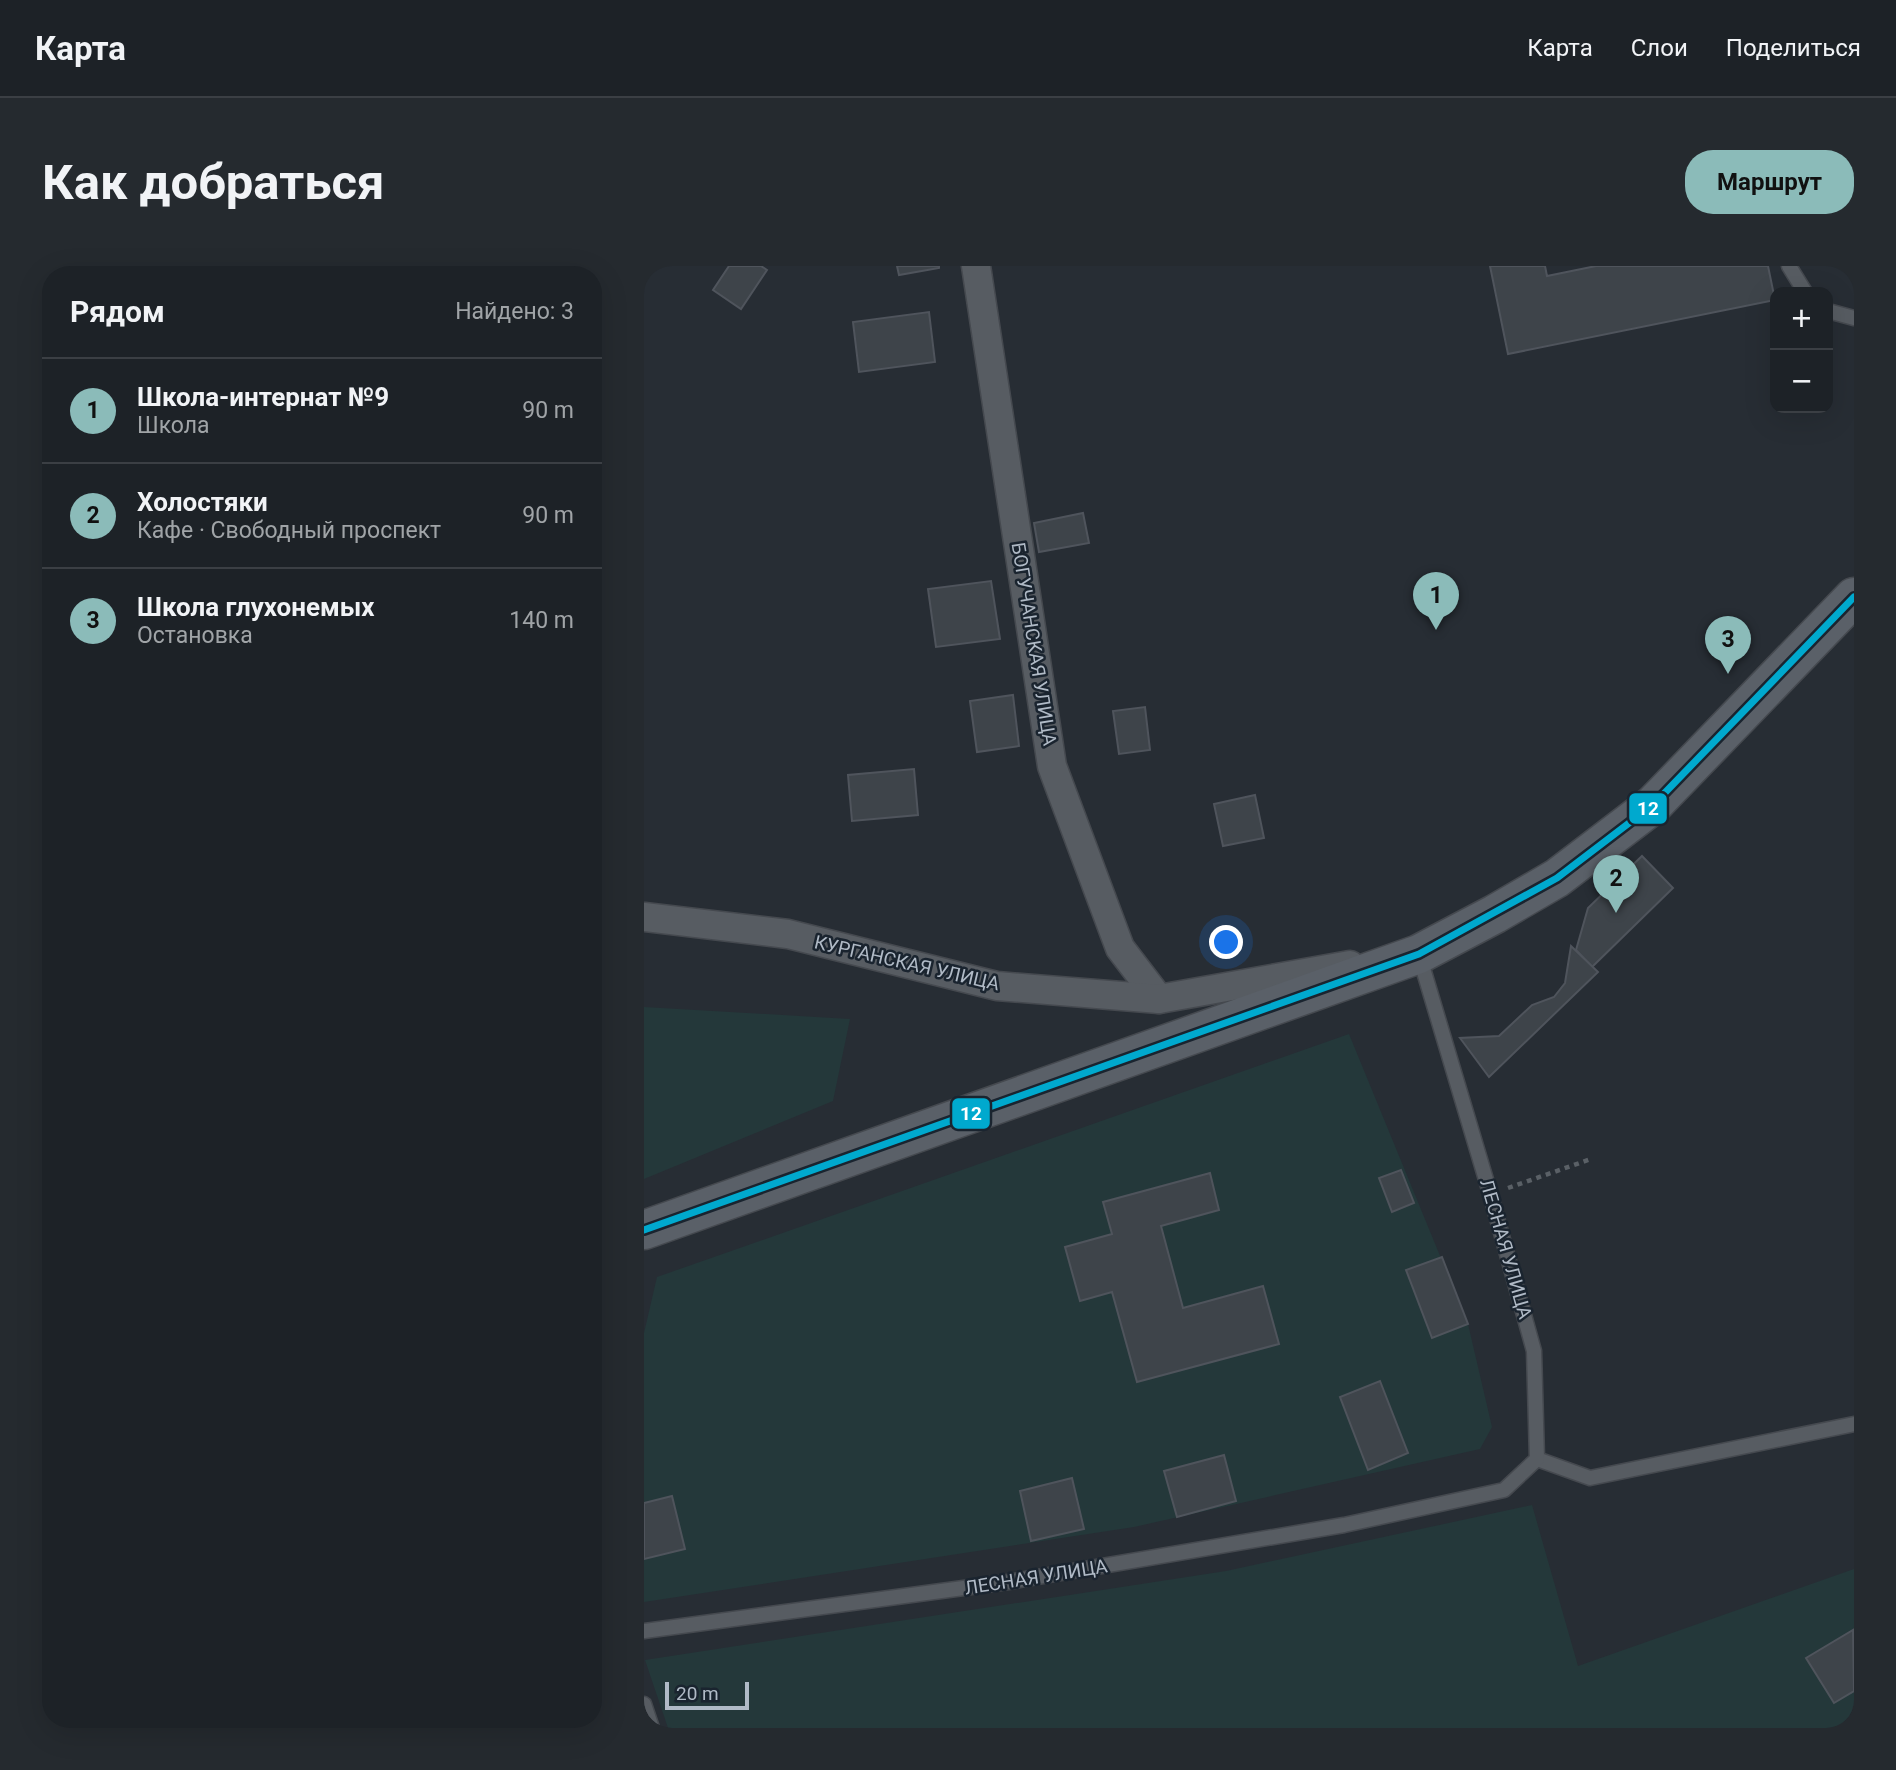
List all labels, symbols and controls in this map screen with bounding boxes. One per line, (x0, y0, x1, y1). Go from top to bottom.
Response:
text: Карта (35, 29, 126, 68)
text: Карта (1527, 34, 1593, 62)
text: Слои (1631, 34, 1688, 62)
text: Поделиться (1726, 34, 1861, 62)
button: Маршрут (1685, 150, 1854, 214)
text: Как добраться (42, 154, 384, 211)
map controls (1770, 287, 1833, 413)
button: + (1770, 287, 1833, 350)
text: Рядом (70, 294, 165, 329)
text: Найдено: 3 (455, 298, 574, 325)
button: − (1770, 350, 1833, 413)
text: Школа-интернат №9 (137, 382, 389, 412)
text: 1 (86, 397, 100, 424)
text: 90 m (522, 397, 574, 424)
text: Школа (137, 412, 210, 439)
text: Холостяки (137, 487, 268, 517)
text: 2 (86, 502, 100, 529)
text: 90 m (522, 502, 574, 529)
text: Кафе · Свободный проспект (137, 517, 441, 544)
street label: БОГУЧАНСКАЯ УЛИЦА (1007, 541, 1062, 748)
pin: 1 (1413, 572, 1459, 630)
text: Школа глухонемых (137, 592, 375, 622)
text: 3 (86, 607, 100, 634)
text: 140 m (509, 607, 574, 634)
pin: 3 (1705, 616, 1751, 674)
text: Остановка (137, 622, 253, 649)
line badge: 12 (1628, 792, 1668, 825)
text: 12 (1637, 797, 1659, 820)
pin: 2 (1593, 855, 1639, 913)
your location (1209, 925, 1243, 959)
street label: КУРГАНСКАЯ УЛИЦА (812, 930, 1003, 996)
line badge: 12 (951, 1097, 991, 1130)
text: 12 (960, 1102, 982, 1125)
street label: ЛЕСНАЯ УЛИЦА (1475, 1176, 1537, 1322)
street label: ЛЕСНАЯ УЛИЦА (963, 1554, 1110, 1600)
scale bar (665, 1679, 749, 1711)
text: 20 m (676, 1682, 719, 1705)

